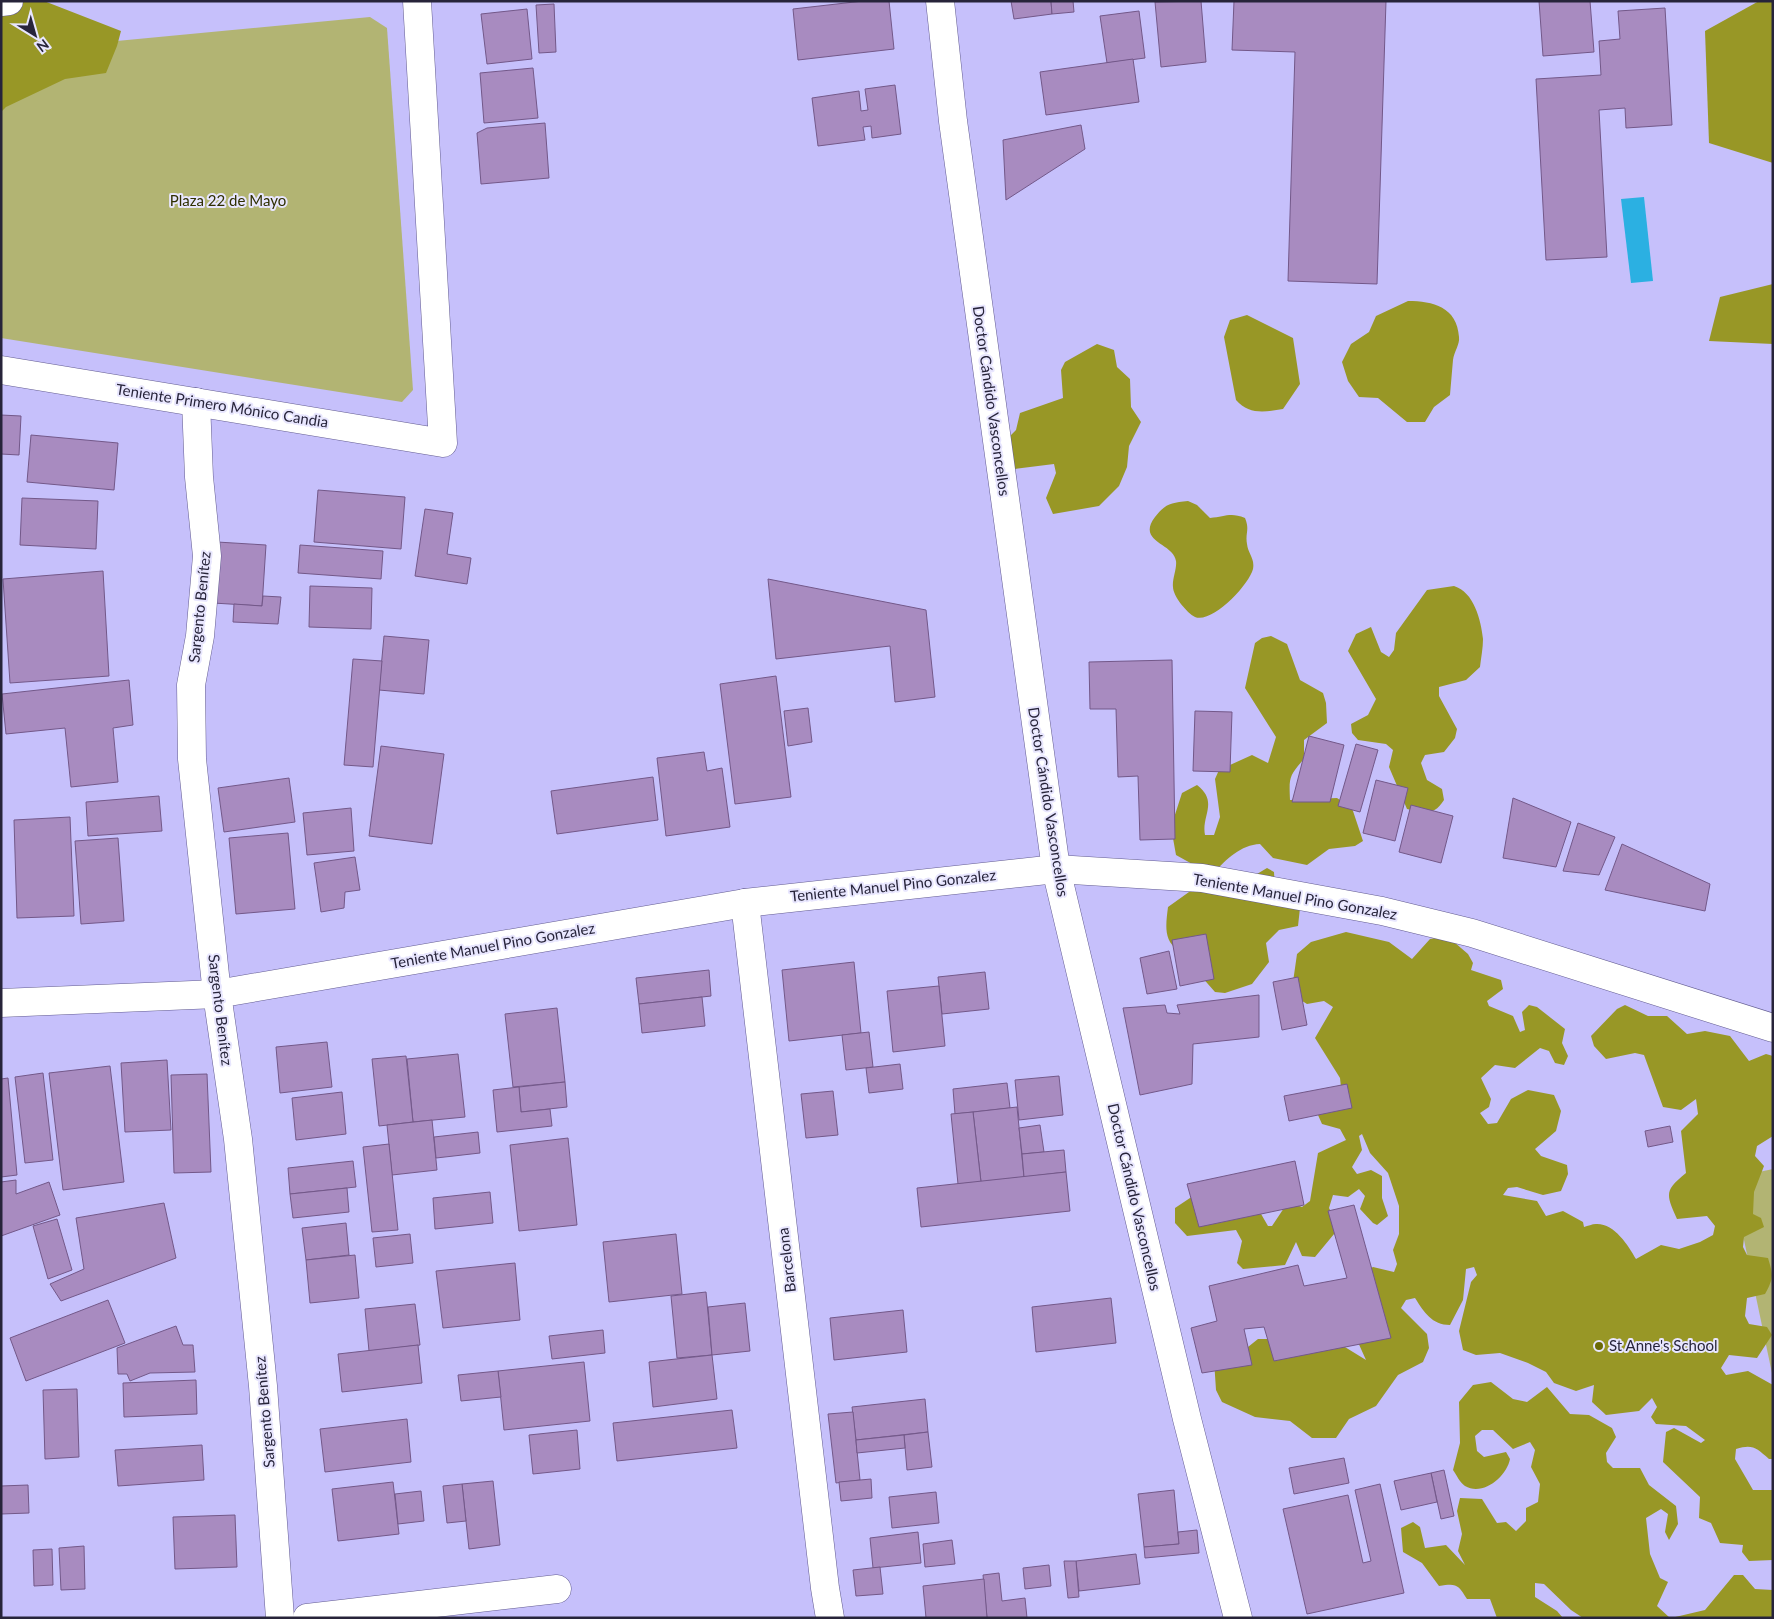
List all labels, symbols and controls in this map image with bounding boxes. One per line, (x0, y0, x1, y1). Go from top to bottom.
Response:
north arrow (10, 10, 60, 60)
text: N (34, 36, 53, 56)
park label: Plaza 22 de Mayo (170, 191, 286, 209)
street label: Doctor Cándido Vasconcellos (970, 305, 1014, 497)
street label: Teniente Primero Mónico Candia (115, 379, 330, 431)
street label: Sargento Benítez (184, 550, 214, 663)
street label: Doctor Cándido Vasconcellos (1025, 706, 1073, 898)
street label: Teniente Manuel Pino Gonzalez (789, 865, 997, 905)
street label: Teniente Manuel Pino Gonzalez (1192, 869, 1399, 923)
street label: Teniente Manuel Pino Gonzalez (389, 918, 596, 972)
street label: Sargento Benítez (205, 953, 237, 1067)
street label: Doctor Cándido Vasconcellos (1105, 1101, 1165, 1292)
street label: Barcelona (773, 1227, 799, 1293)
place label: St Anne's School (1609, 1336, 1717, 1354)
marker: St Anne's School (1593, 1340, 1605, 1352)
street label: Sargento Benítez (250, 1355, 278, 1469)

